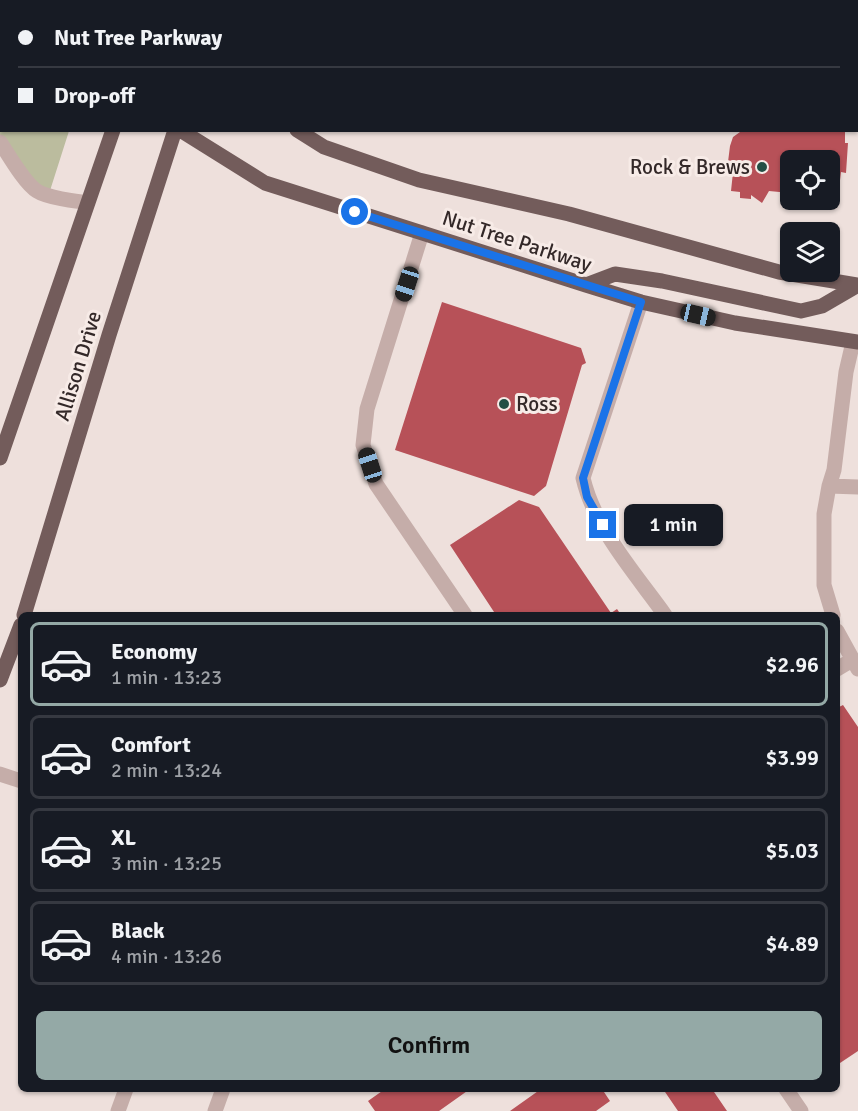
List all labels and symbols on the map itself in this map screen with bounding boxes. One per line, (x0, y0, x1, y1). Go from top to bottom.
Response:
place label: Rock & Brews (630, 154, 750, 180)
marker: Rock & Brews (755, 160, 769, 174)
route start (341, 198, 368, 225)
street label: Nut Tree Parkway (439, 205, 595, 277)
car (393, 264, 421, 304)
car (678, 302, 718, 328)
street label: Allison Drive (49, 308, 107, 424)
place label: Ross (516, 391, 558, 417)
marker: Ross (497, 397, 511, 411)
car (356, 445, 384, 485)
callout: 1 min (624, 504, 723, 546)
route end (589, 511, 616, 538)

